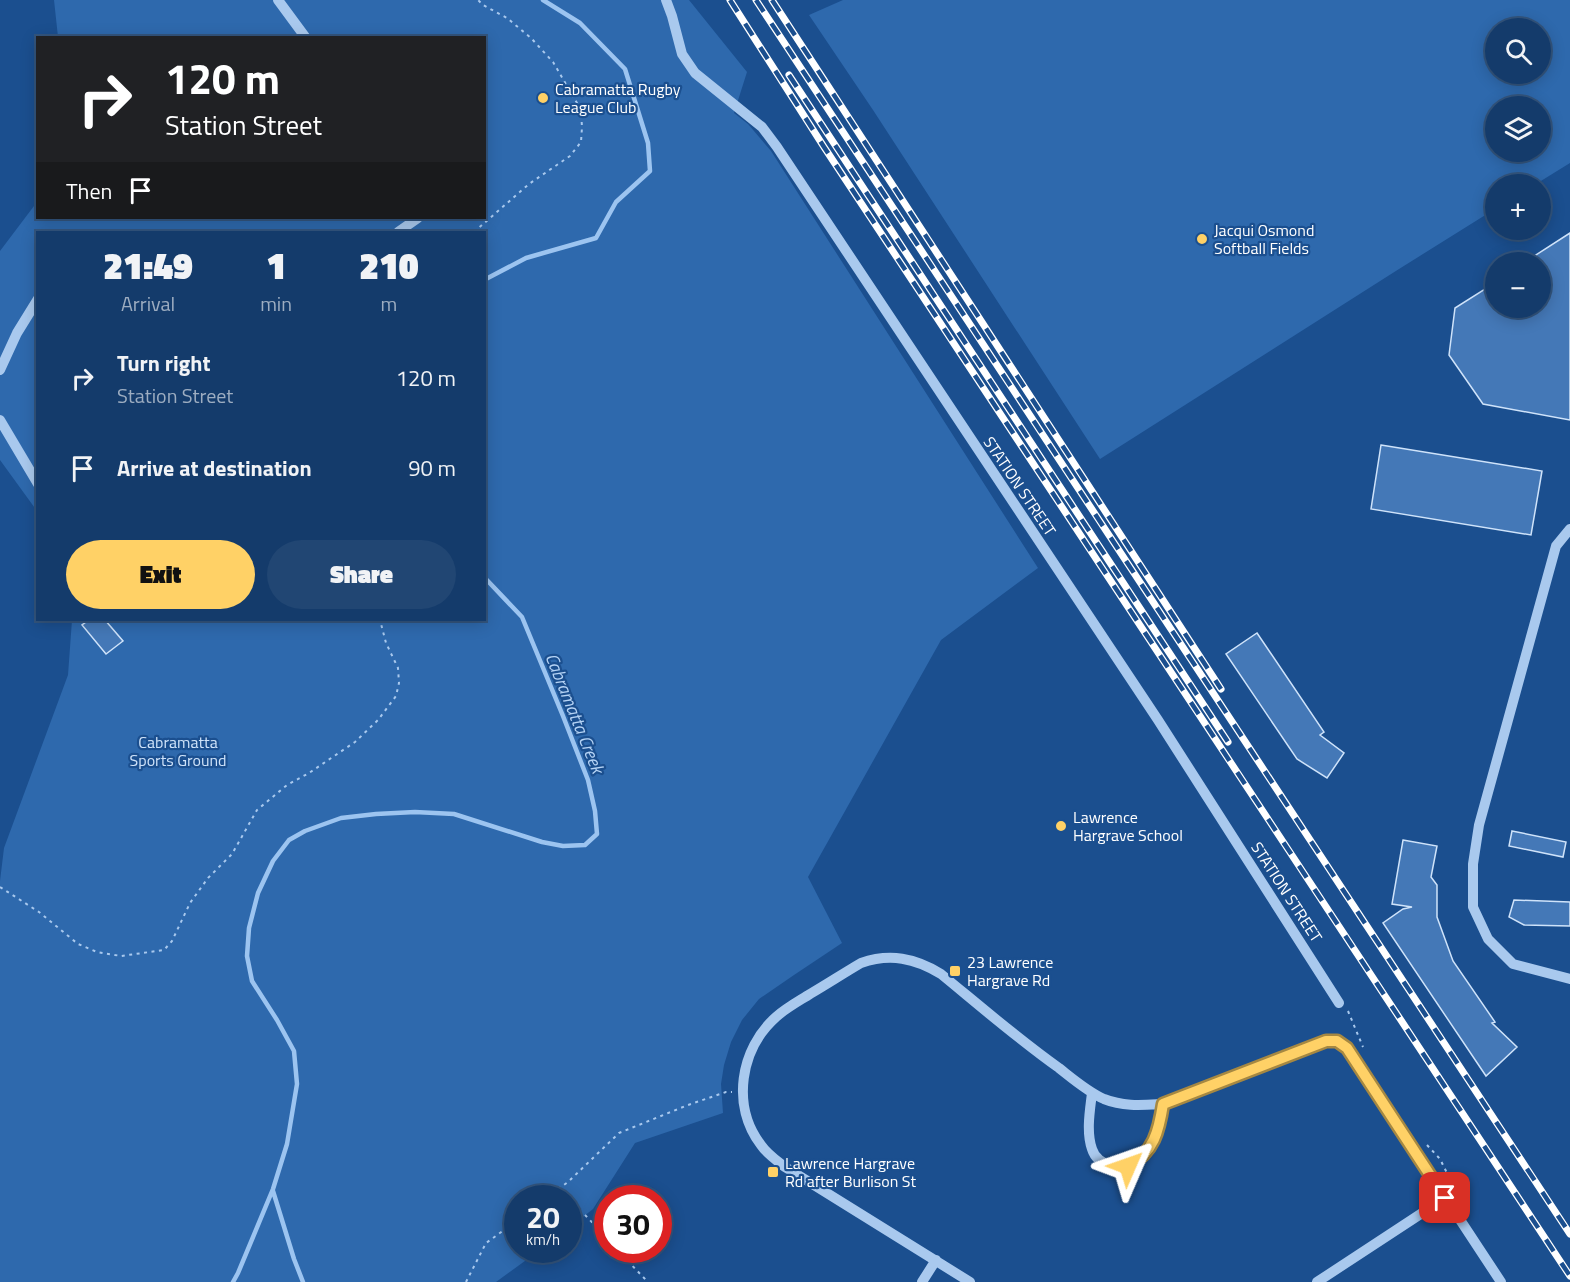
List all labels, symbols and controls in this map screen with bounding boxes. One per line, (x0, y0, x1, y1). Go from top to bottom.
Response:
map controls (1485, 18, 1551, 318)
button: search (1485, 18, 1551, 84)
text: 120 m (165, 46, 280, 110)
icon: right (66, 60, 144, 138)
place label: Cabramatta Rugby League Club (555, 77, 681, 119)
marker: Cabramatta Rugby League Club (536, 91, 550, 105)
button: layers (1485, 96, 1551, 162)
text: Station Street (165, 104, 322, 145)
text: Then (66, 174, 112, 208)
icon: arrive (124, 174, 157, 207)
button: + (1485, 174, 1551, 240)
place label: Jacqui Osmond Softball Fields (1214, 218, 1314, 260)
marker: Jacqui Osmond Softball Fields (1195, 232, 1209, 246)
text: 21:49 (103, 238, 193, 293)
text: 1 (266, 238, 286, 293)
text: 210 (359, 238, 419, 293)
button: − (1485, 252, 1551, 318)
text: Arrival (121, 288, 175, 319)
text: min (260, 288, 292, 319)
text: m (381, 288, 397, 319)
text: Turn right (117, 346, 211, 380)
text: 120 m (396, 361, 456, 395)
icon: right (66, 362, 99, 395)
text: Station Street (117, 380, 233, 411)
street label: STATION STREET (978, 431, 1063, 541)
text: Arrive at destination (117, 451, 312, 485)
text: 90 m (408, 451, 456, 485)
icon: arrive (66, 452, 99, 485)
button: Exit (66, 540, 255, 609)
button: Share (267, 540, 456, 609)
water label: Cabramatta Creek (539, 649, 612, 779)
park label: Cabramatta Sports Ground (130, 730, 226, 772)
place label: Lawrence Hargrave School (1073, 805, 1183, 847)
marker: Lawrence Hargrave School (1054, 819, 1068, 833)
street label: STATION STREET (1246, 837, 1329, 947)
place label: 23 Lawrence Hargrave Rd (967, 950, 1053, 992)
marker: 23 Lawrence Hargrave Rd (948, 964, 962, 978)
position arrow (1096, 1134, 1160, 1198)
place label: Lawrence Hargrave Rd after Burlison St (785, 1151, 916, 1193)
marker: Lawrence Hargrave Rd after Burlison St (766, 1165, 780, 1179)
pin (1419, 1172, 1470, 1223)
icon: arrive (1428, 1181, 1461, 1214)
speed limit sign: 30 (594, 1185, 672, 1263)
text: 20 (526, 1194, 560, 1240)
text: km/h (526, 1228, 560, 1251)

